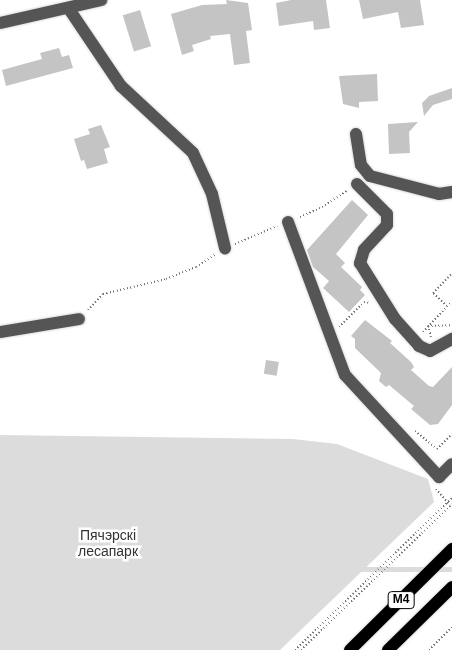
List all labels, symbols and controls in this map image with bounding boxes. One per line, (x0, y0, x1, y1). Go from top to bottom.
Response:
park label: Пячэрскі лесапарк (78, 527, 138, 560)
road number: М4 (387, 590, 415, 610)

